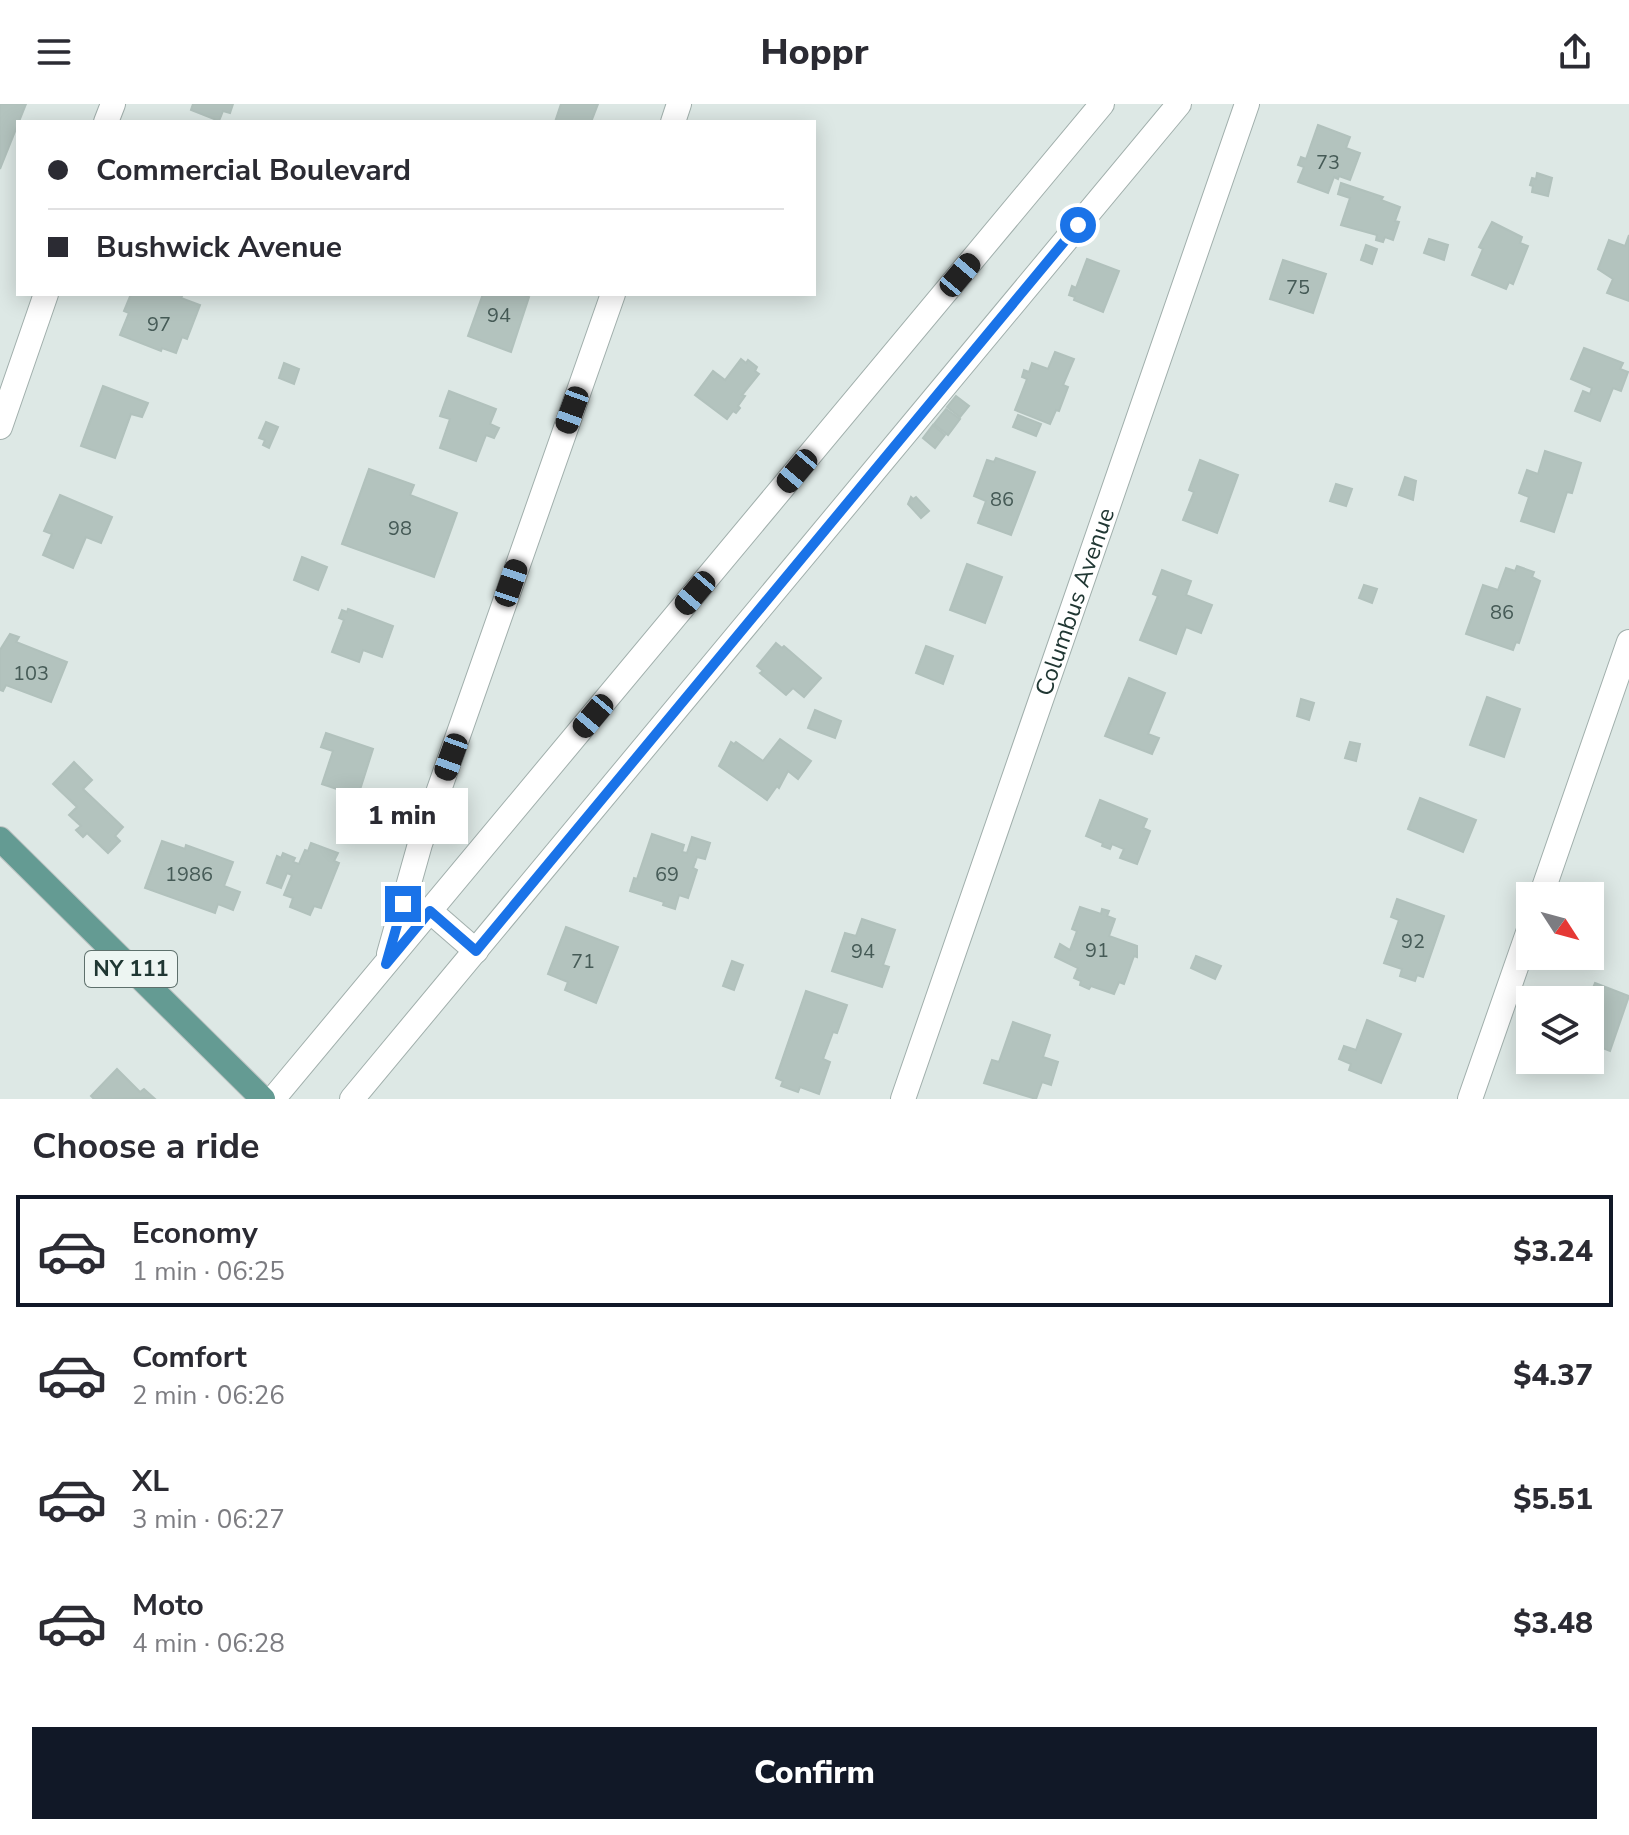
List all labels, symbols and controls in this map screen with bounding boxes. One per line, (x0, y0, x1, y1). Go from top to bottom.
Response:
text: Hoppr (760, 28, 869, 77)
icon: menu (32, 30, 76, 74)
icon: share (1553, 30, 1597, 74)
house number: 73 (1316, 149, 1340, 176)
text: Commercial Boulevard (96, 150, 411, 191)
route start (1060, 207, 1096, 243)
text: Bushwick Avenue (96, 227, 342, 268)
car (935, 249, 985, 301)
house number: 75 (1286, 274, 1310, 301)
house number: 94 (487, 302, 511, 329)
house number: 97 (147, 311, 171, 338)
car (553, 383, 591, 437)
car (772, 445, 822, 497)
house number: 86 (990, 486, 1014, 513)
street label: Columbus Avenue (1028, 504, 1122, 700)
house number: 98 (388, 515, 412, 542)
car (492, 556, 530, 610)
car (670, 567, 720, 619)
house number: 86 (1490, 599, 1514, 626)
house number: 103 (13, 660, 49, 687)
car (568, 690, 618, 742)
car (432, 730, 470, 784)
callout: 1 min (337, 788, 469, 844)
text: 1 min (368, 798, 436, 833)
house number: 1986 (165, 861, 213, 888)
house number: 69 (655, 861, 679, 888)
north arrow (1516, 882, 1604, 970)
map controls (1516, 882, 1604, 1074)
route end (385, 886, 421, 922)
house number: 92 (1401, 928, 1425, 955)
house number: 91 (1085, 937, 1109, 964)
house number: 94 (851, 938, 875, 965)
house number: 71 (571, 948, 595, 975)
road number: NY 111 (85, 951, 177, 987)
button: layers (1516, 986, 1604, 1074)
text: Choose a ride (32, 1122, 260, 1171)
text: Economy (132, 1213, 258, 1254)
icon: car (36, 1215, 108, 1287)
text: $3.24 (1513, 1231, 1593, 1272)
text: 1 min · 06:25 (132, 1254, 285, 1289)
text: Comfort (132, 1337, 247, 1378)
icon: car (36, 1339, 108, 1411)
text: $4.37 (1513, 1355, 1593, 1396)
text: 2 min · 06:26 (132, 1378, 285, 1413)
text: XL (132, 1461, 169, 1502)
icon: car (36, 1463, 108, 1535)
text: $5.51 (1513, 1479, 1593, 1520)
text: 3 min · 06:27 (132, 1502, 285, 1537)
text: Moto (132, 1585, 204, 1626)
icon: car (36, 1587, 108, 1659)
text: $3.48 (1513, 1603, 1593, 1644)
text: 4 min · 06:28 (132, 1626, 285, 1661)
button: Confirm (32, 1727, 1597, 1819)

